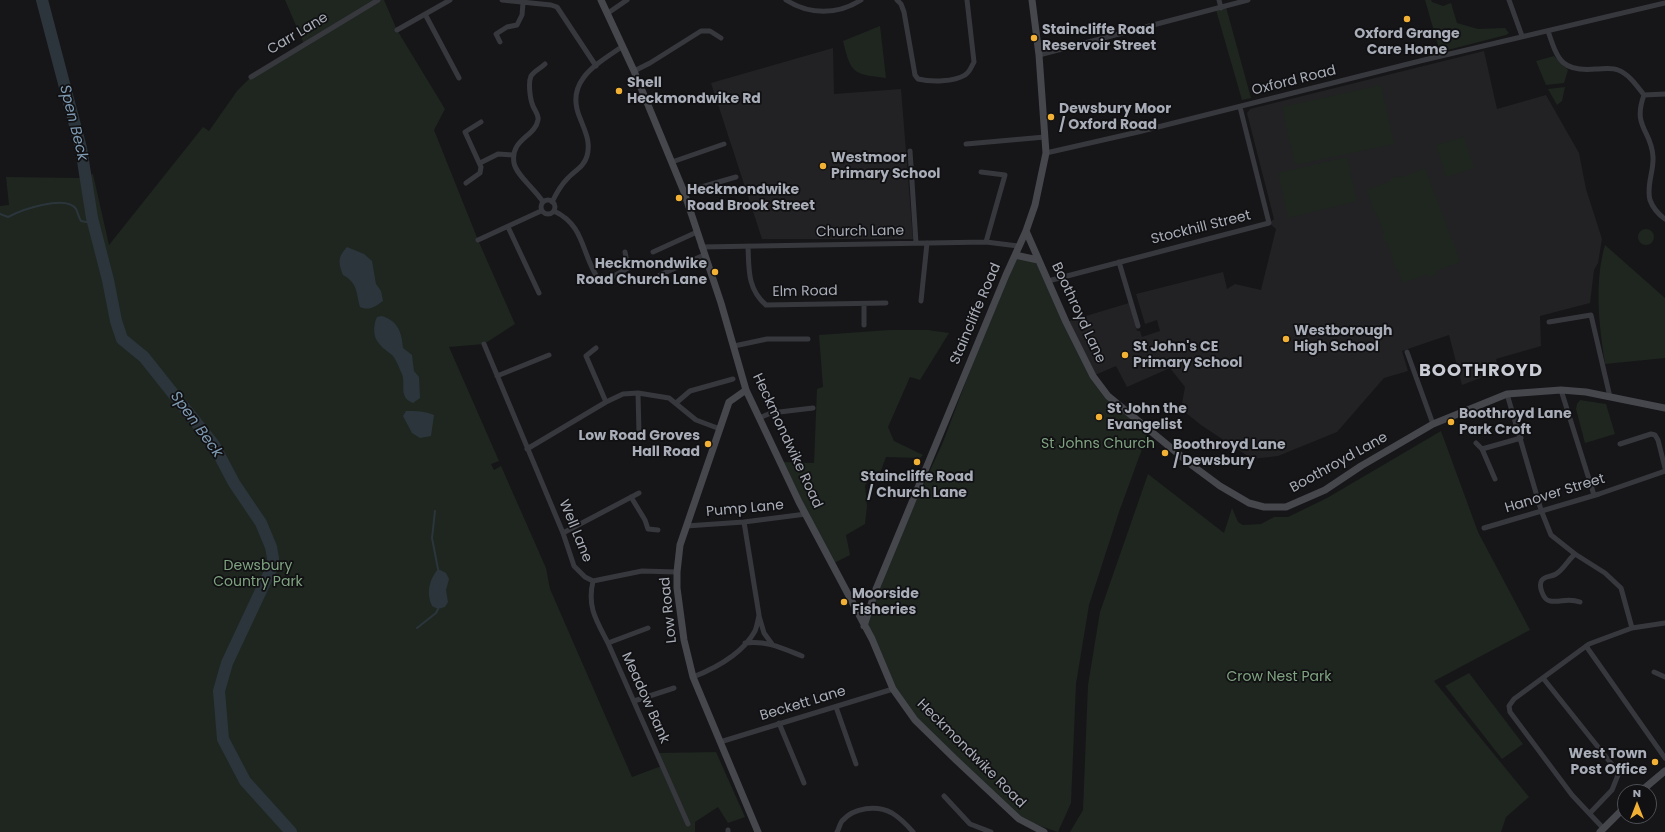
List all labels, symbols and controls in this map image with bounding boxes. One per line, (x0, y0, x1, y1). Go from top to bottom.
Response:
street label: Carr Lane (265, 9, 331, 59)
marker: Oxford Grange Care Home (1402, 14, 1412, 24)
place label: Staincliffe Road Reservoir Street (1042, 22, 1156, 54)
place label: Oxford Grange Care Home (1354, 26, 1460, 58)
marker: Staincliffe Road Reservoir Street (1029, 33, 1039, 43)
street label: Oxford Road (1250, 62, 1338, 100)
place label: Shell Heckmondwike Rd (627, 75, 761, 108)
water label: Spen Beck (55, 83, 91, 163)
marker: Shell Heckmondwike Rd (614, 86, 624, 96)
place label: Dewsbury Moor / Oxford Road (1059, 101, 1171, 134)
marker: Dewsbury Moor / Oxford Road (1046, 112, 1056, 122)
place label: Westmoor Primary School (831, 150, 940, 182)
marker: Westmoor Primary School (818, 161, 828, 171)
place label: Heckmondwike Road Brook Street (687, 182, 815, 214)
marker: Heckmondwike Road Brook Street (674, 193, 684, 203)
street label: Stockhill Street (1149, 208, 1253, 248)
street label: Church Lane (816, 223, 904, 241)
place label: Heckmondwike Road Church Lane (576, 256, 707, 288)
street label: Boothroyd Lane (1047, 260, 1109, 366)
street label: Staincliffe Road (947, 261, 1005, 367)
marker: Heckmondwike Road Church Lane (710, 267, 720, 277)
street label: Elm Road (772, 283, 838, 301)
place label: Westborough High School (1294, 323, 1393, 356)
marker: Westborough High School (1281, 334, 1291, 344)
place label: St John's CE Primary School (1133, 339, 1242, 372)
marker: St John's CE Primary School (1120, 350, 1130, 360)
district label: BOOTHROYD (1419, 360, 1543, 382)
street label: Heckmondwike Road (748, 371, 826, 511)
water label: Spen Beck (166, 388, 226, 462)
place label: St John the Evangelist (1107, 401, 1187, 434)
place label: Boothroyd Lane Park Croft (1459, 406, 1572, 438)
marker: St John the Evangelist (1094, 412, 1104, 422)
marker: Boothroyd Lane Park Croft (1446, 417, 1456, 427)
place label: Low Road Groves Hall Road (579, 428, 700, 460)
street label: Boothroyd Lane (1287, 429, 1391, 497)
park label: St Johns Church (1041, 436, 1155, 452)
place label: Boothroyd Lane / Dewsbury (1173, 437, 1286, 470)
marker: Low Road Groves Hall Road (703, 439, 713, 449)
marker: Boothroyd Lane / Dewsbury (1160, 448, 1170, 458)
marker: Staincliffe Road / Church Lane (912, 457, 922, 467)
place label: Staincliffe Road / Church Lane (861, 469, 973, 502)
street label: Hanover Street (1503, 471, 1607, 517)
street label: Well Lane (555, 497, 595, 565)
street label: Pump Lane (705, 497, 785, 521)
park label: Dewsbury Country Park (213, 558, 303, 590)
street label: Low Road (657, 576, 681, 644)
place label: Moorside Fisheries (852, 586, 919, 618)
marker: Moorside Fisheries (839, 597, 849, 607)
street label: Meadow Bank (617, 650, 673, 746)
park label: Crow Nest Park (1227, 669, 1331, 685)
street label: Beckett Lane (758, 683, 848, 725)
street label: Heckmondwike Road (913, 696, 1029, 812)
place label: West Town Post Office (1568, 746, 1647, 778)
marker: West Town Post Office (1650, 757, 1660, 767)
north arrow (1617, 784, 1657, 824)
text: N (1633, 785, 1641, 801)

